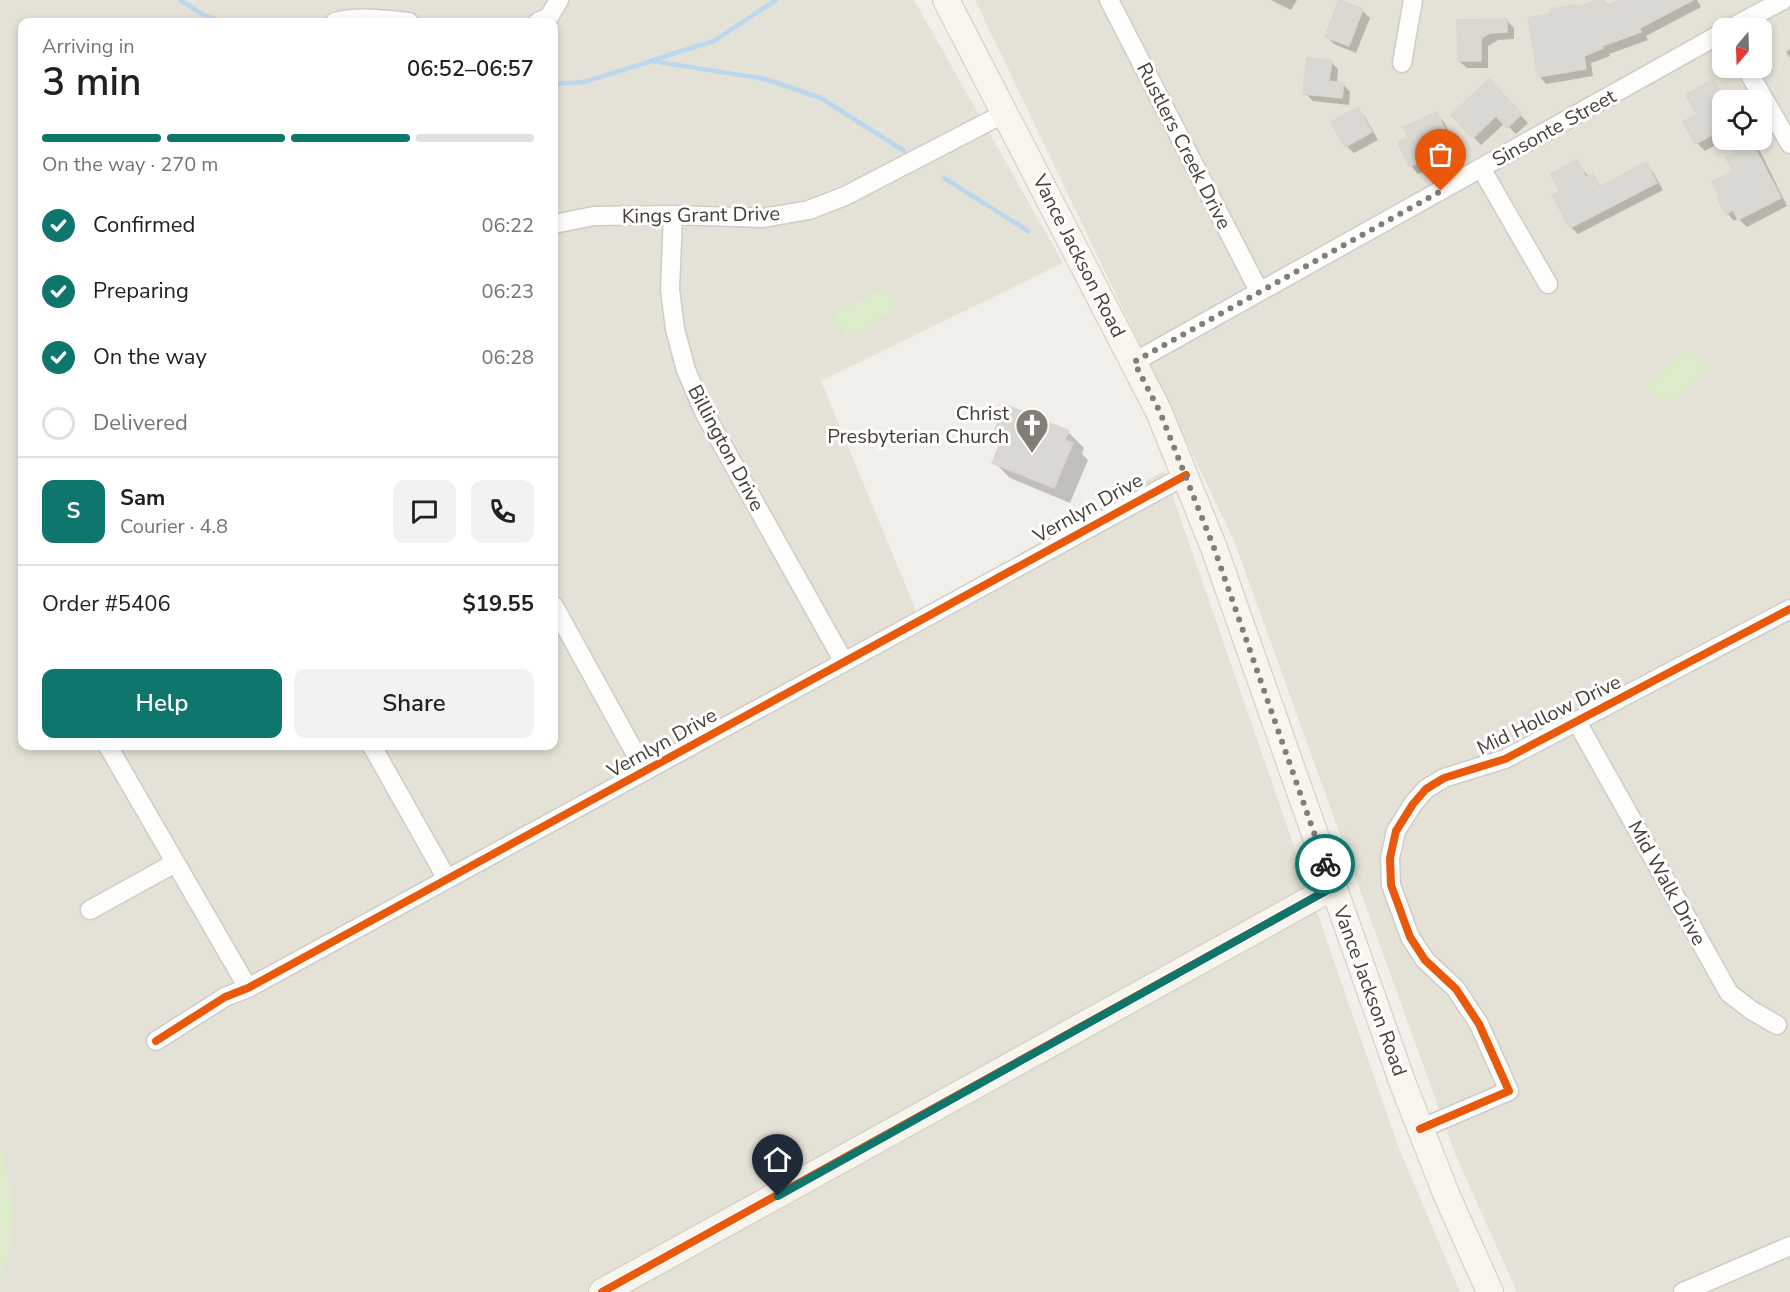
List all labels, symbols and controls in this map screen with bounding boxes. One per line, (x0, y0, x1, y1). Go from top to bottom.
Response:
north arrow (1712, 18, 1772, 78)
map controls (1712, 18, 1772, 150)
text: Arriving in (42, 33, 135, 60)
text: 06:52–06:57 (407, 54, 534, 84)
text: 3 min (42, 56, 141, 109)
street label: Rustlers Creek Drive (1130, 58, 1238, 234)
street label: Sinsonte Street (1487, 82, 1622, 173)
button: locate (1712, 90, 1772, 150)
pin (1415, 129, 1466, 191)
icon: bag (1424, 138, 1457, 171)
text: On the way · 270 m (42, 151, 218, 178)
street label: Vance Jackson Road (1026, 169, 1132, 342)
street label: Kings Grant Drive (622, 200, 780, 230)
icon: check (42, 209, 75, 242)
text: Confirmed (93, 210, 195, 240)
text: 06:22 (481, 212, 534, 239)
icon: check (42, 275, 75, 308)
text: Preparing (93, 276, 189, 306)
text: 06:23 (481, 278, 534, 305)
icon: check (42, 341, 75, 374)
text: On the way (93, 342, 207, 372)
text: 06:28 (481, 344, 534, 371)
street label: Billington Drive (681, 380, 771, 516)
place label: Christ Presbyterian Church (827, 400, 1010, 450)
church icon: Christ Presbyterian Church (1014, 407, 1050, 454)
text: Delivered (93, 408, 188, 438)
street label: Vernlyn Drive (1027, 467, 1148, 550)
button: chat (393, 480, 456, 543)
button: phone (471, 480, 534, 543)
text: Sam (120, 483, 165, 513)
text: S (67, 496, 80, 526)
text: Courier · 4.8 (120, 513, 228, 540)
text: Order #5406 (42, 589, 171, 619)
text: $19.55 (463, 589, 534, 619)
street label: Mid Hollow Drive (1473, 668, 1625, 762)
button: Help (42, 669, 282, 738)
button: Share (294, 669, 534, 738)
street label: Vernlyn Drive (601, 702, 722, 785)
street label: Mid Walk Drive (1622, 816, 1712, 950)
courier (1295, 834, 1355, 894)
icon: bike (1309, 848, 1342, 881)
street label: Vance Jackson Road (1326, 901, 1413, 1080)
pin (752, 1134, 803, 1196)
icon: home (761, 1143, 794, 1176)

